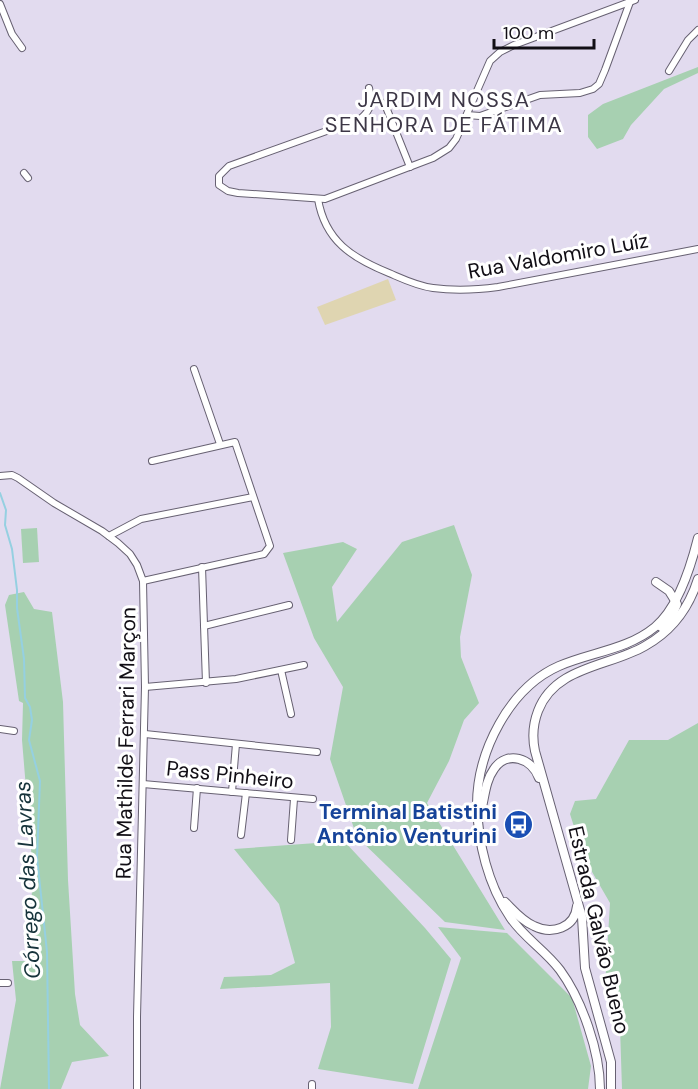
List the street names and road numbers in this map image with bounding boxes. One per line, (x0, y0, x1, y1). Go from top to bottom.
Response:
street label: Rua Valdomiro Luíz (466, 226, 650, 286)
street label: Rua Mathilde Ferrari Marçon (110, 607, 142, 879)
street label: Pass Pinheiro (165, 754, 295, 796)
street label: Estrada Galvão Bueno (561, 823, 637, 1037)

